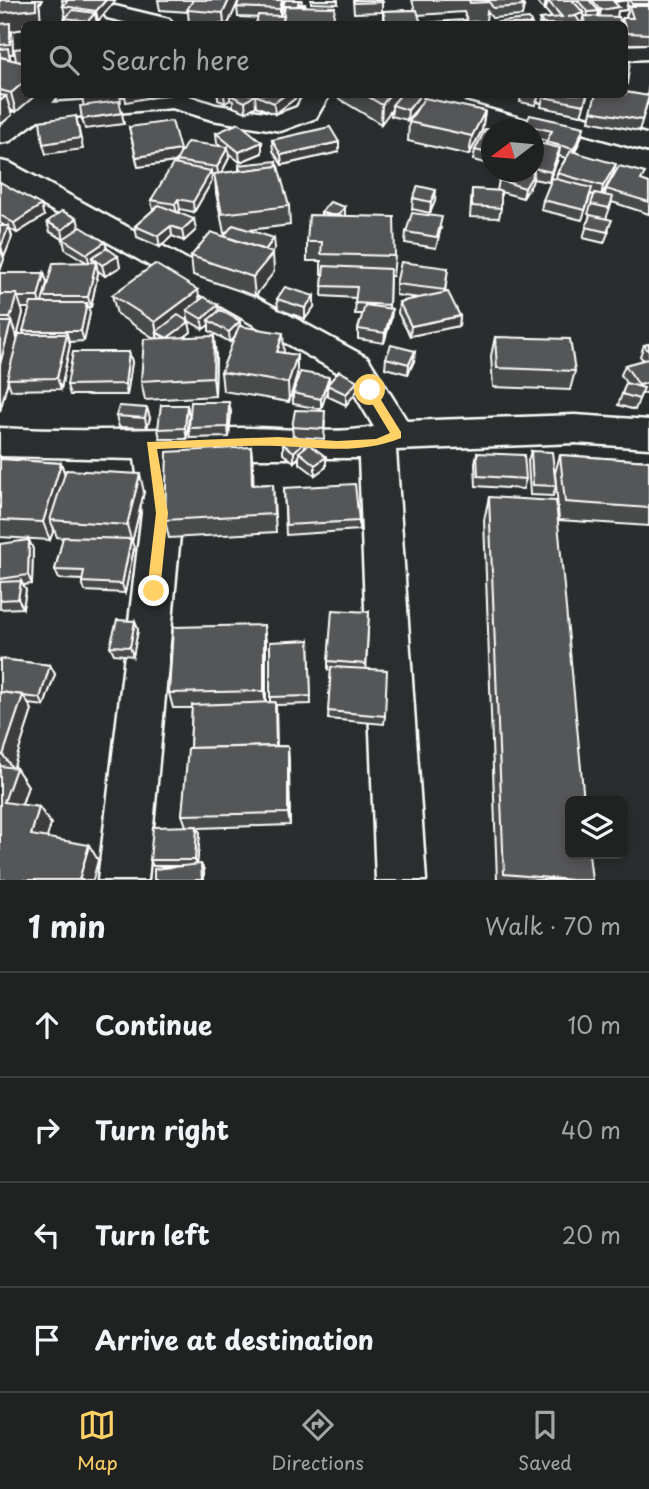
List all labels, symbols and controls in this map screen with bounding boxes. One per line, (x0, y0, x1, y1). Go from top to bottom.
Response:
search box (21, 21, 628, 98)
text: Search here (101, 40, 250, 79)
icon: search (45, 41, 83, 79)
north arrow (481, 119, 544, 182)
route start (354, 374, 385, 405)
route end (138, 575, 169, 606)
map controls (565, 796, 628, 859)
button: layers (565, 796, 628, 859)
text: 1 min (28, 903, 106, 948)
text: Walk · 70 m (485, 908, 621, 943)
text: Continue (95, 1005, 212, 1044)
icon: ahead (28, 1006, 66, 1044)
text: 10 m (567, 1007, 621, 1042)
text: Turn right (95, 1110, 229, 1149)
icon: right (28, 1111, 66, 1149)
text: 40 m (561, 1112, 621, 1147)
text: Turn left (95, 1215, 210, 1254)
icon: left (28, 1216, 66, 1254)
text: 20 m (562, 1217, 621, 1252)
text: Arrive at destination (95, 1320, 374, 1359)
icon: arrive (28, 1321, 66, 1359)
tab: Map (77, 1406, 118, 1476)
tab: Directions (272, 1406, 364, 1476)
tab: Saved (518, 1406, 572, 1476)

